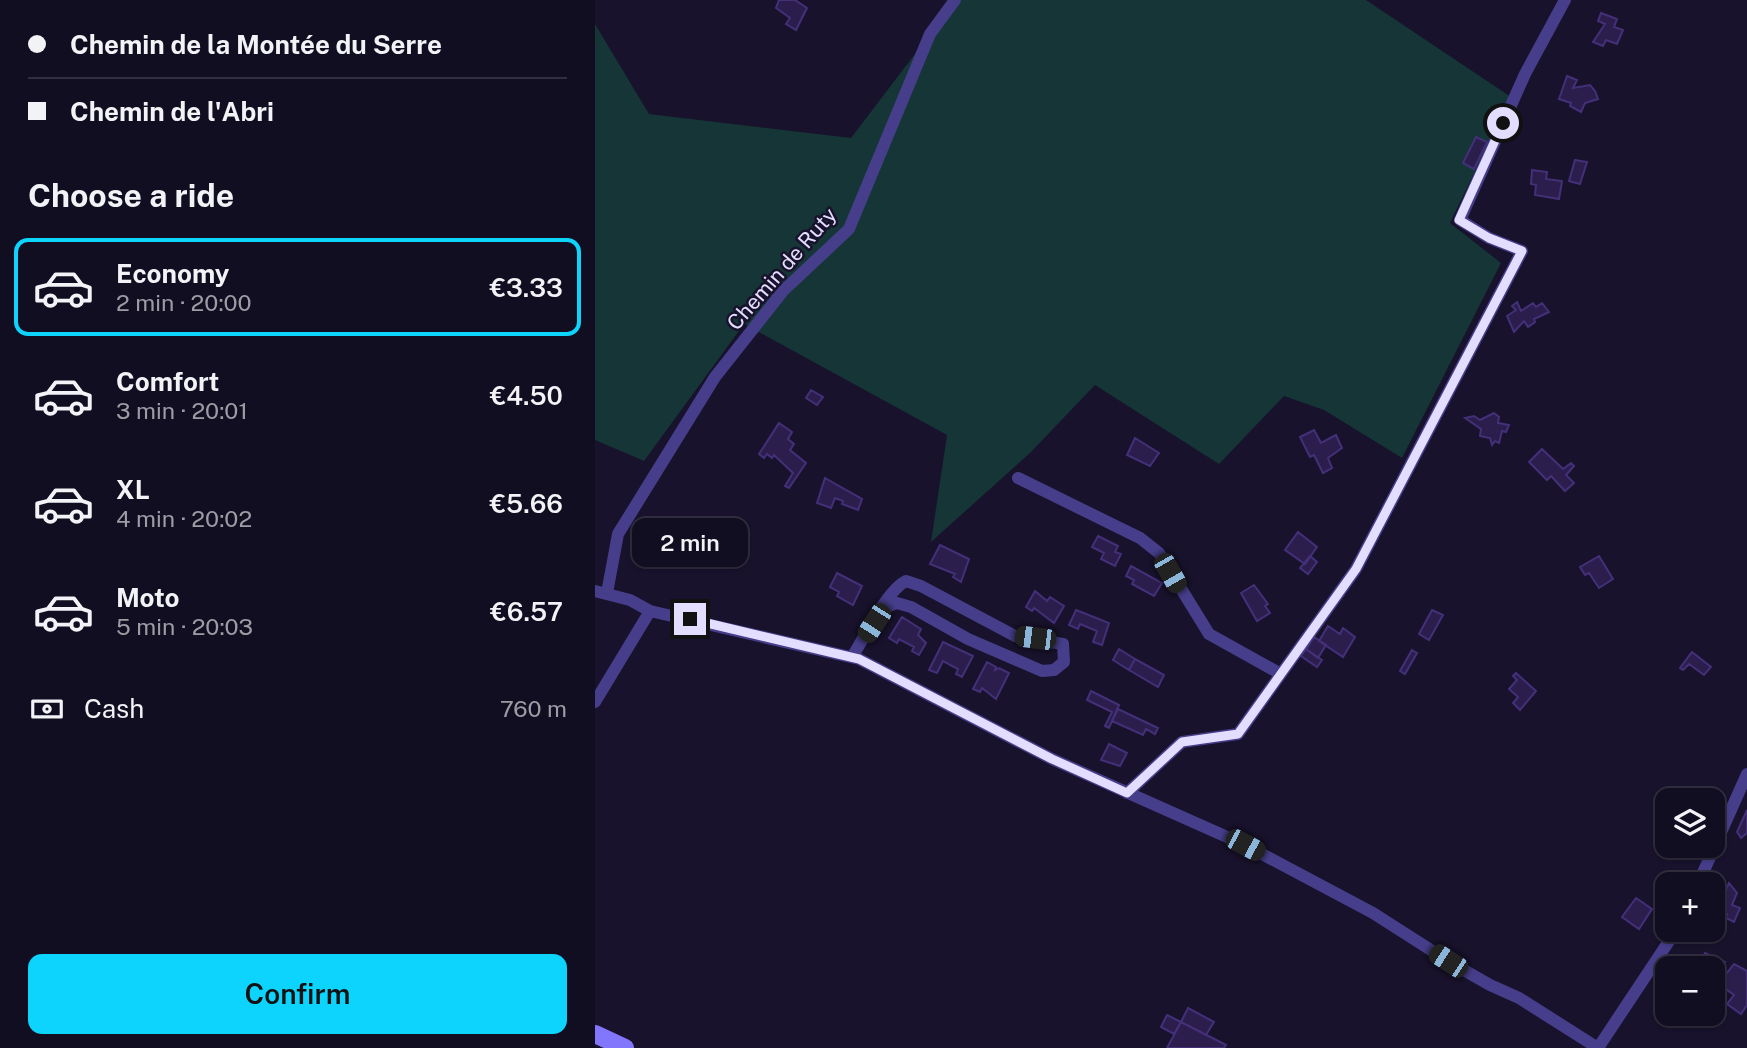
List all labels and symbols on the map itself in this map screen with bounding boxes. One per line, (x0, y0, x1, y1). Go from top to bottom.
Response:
route start (1487, 107, 1519, 139)
street label: Chemin de Ruty (722, 202, 842, 335)
callout: 2 min (632, 518, 748, 566)
car (1151, 550, 1190, 596)
car (854, 600, 895, 646)
route end (674, 603, 706, 635)
car (1013, 625, 1058, 651)
car (1222, 826, 1269, 864)
car (1425, 941, 1472, 981)

